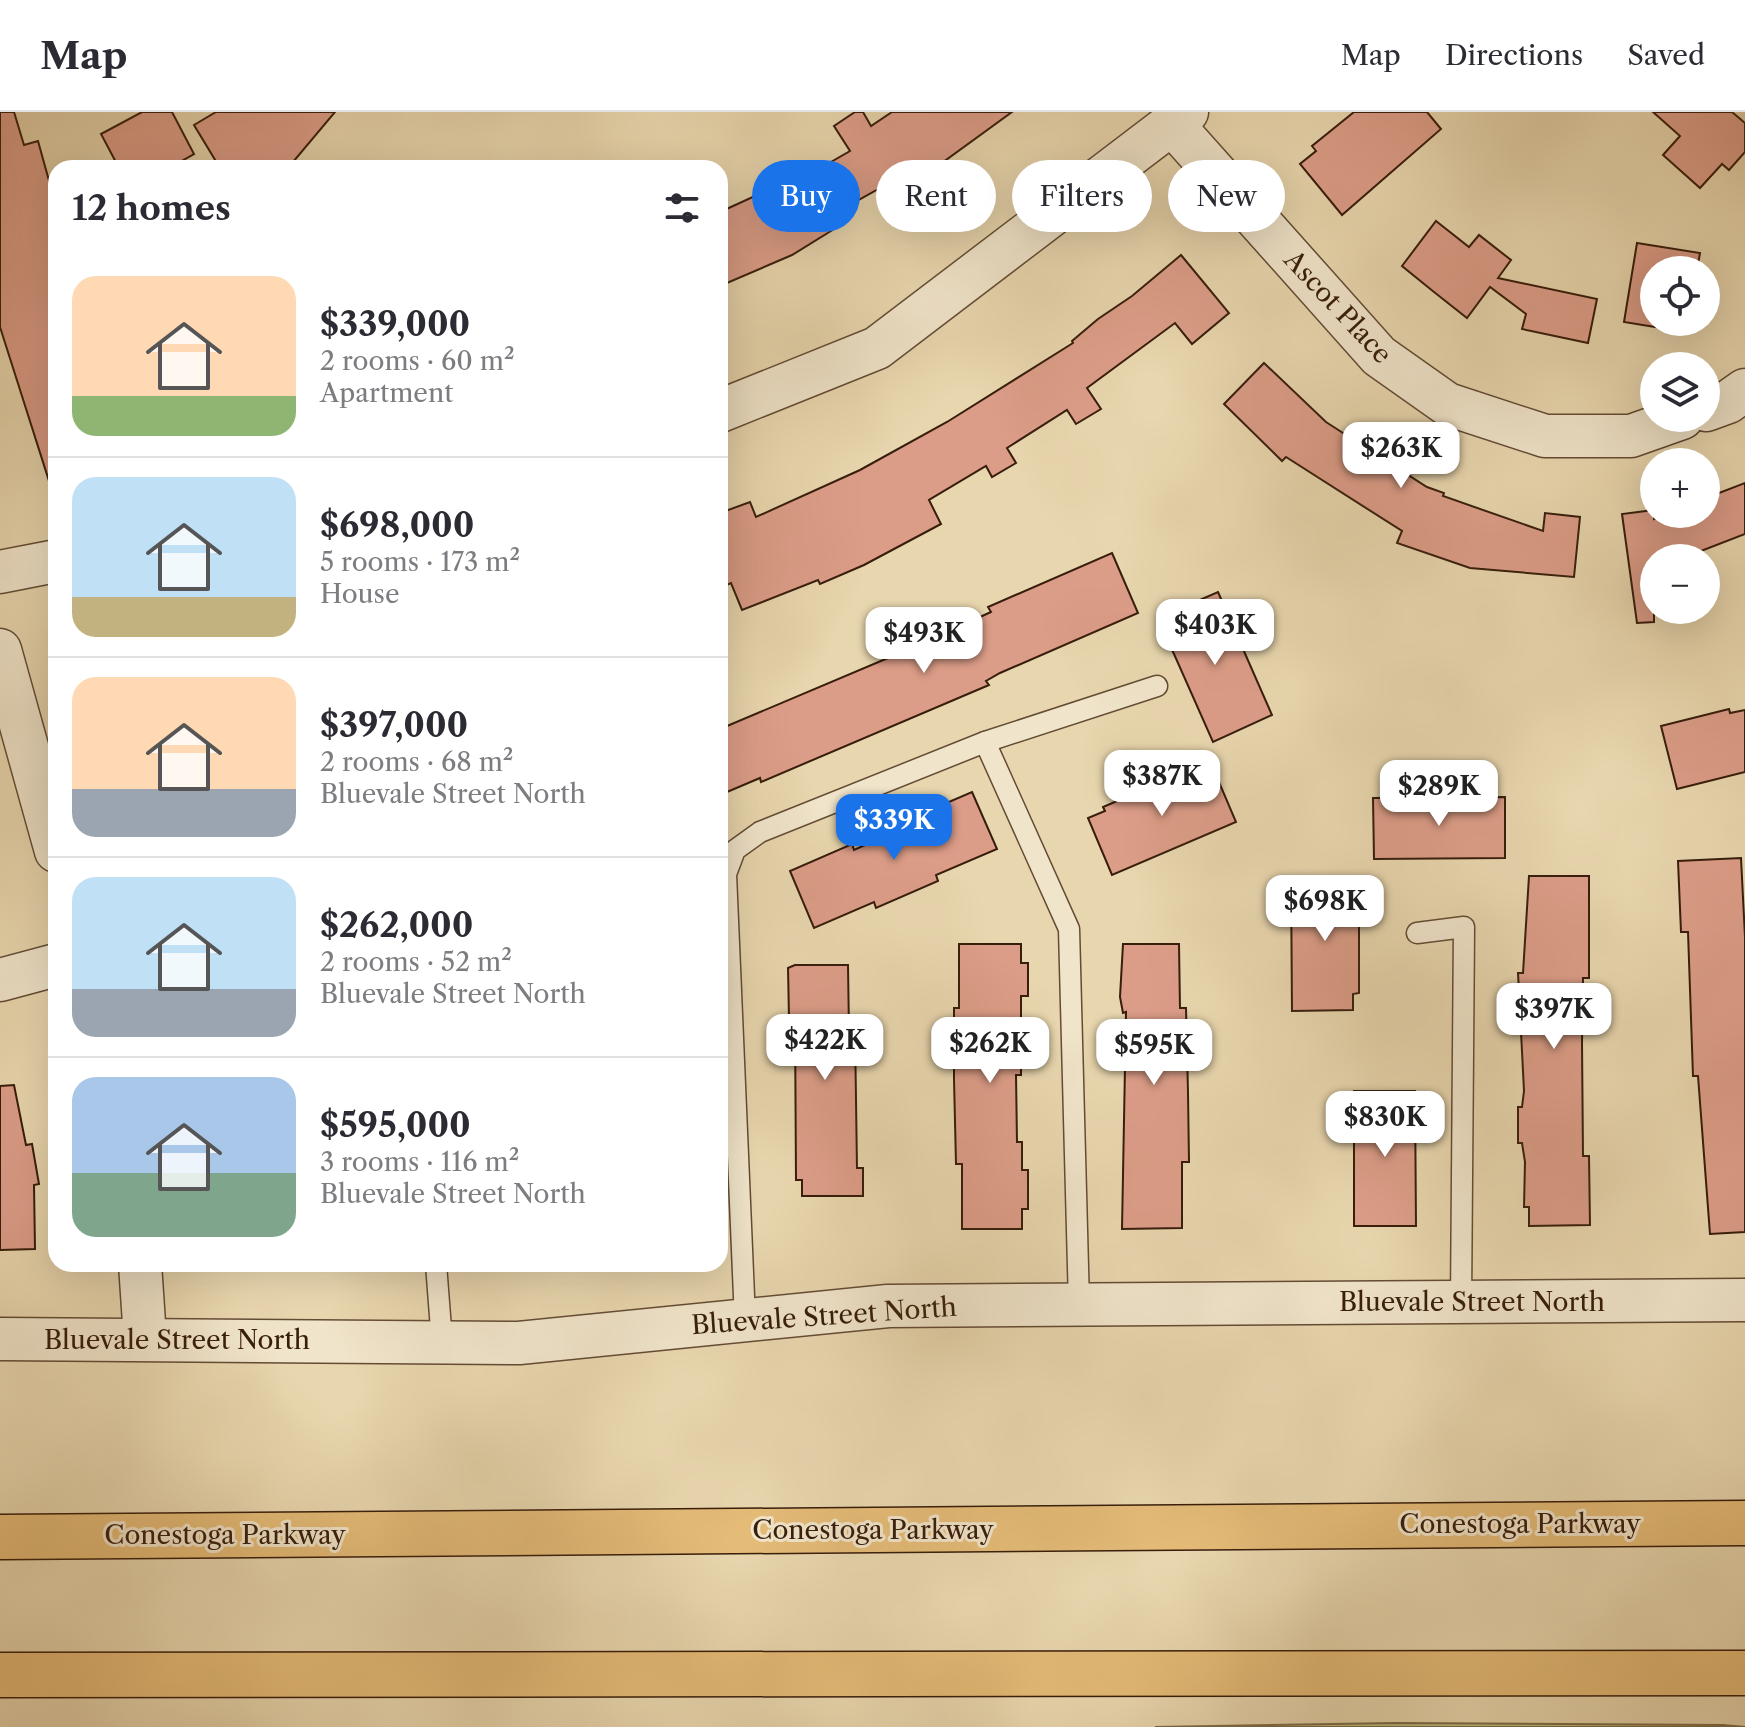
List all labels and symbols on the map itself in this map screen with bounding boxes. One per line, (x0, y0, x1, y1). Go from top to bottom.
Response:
street label: Ascot Place (1277, 243, 1399, 370)
pin: $263K (1345, 422, 1457, 490)
pin: $403K (1159, 599, 1271, 667)
pin: $493K (868, 607, 980, 675)
pin: $387K (1106, 750, 1218, 818)
pin: $289K (1383, 760, 1495, 828)
pin: $339K (838, 794, 950, 862)
pin: $698K (1269, 875, 1381, 943)
pin: $397K (1498, 983, 1610, 1051)
pin: $422K (769, 1014, 881, 1082)
pin: $262K (934, 1017, 1046, 1085)
pin: $595K (1098, 1019, 1210, 1087)
pin: $830K (1329, 1091, 1441, 1159)
street label: Bluevale Street North (1339, 1286, 1605, 1318)
street label: Bluevale Street North (690, 1291, 958, 1341)
street label: Bluevale Street North (44, 1324, 310, 1356)
street label: Conestoga Parkway (1399, 1508, 1641, 1540)
street label: Conestoga Parkway (752, 1514, 994, 1546)
street label: Conestoga Parkway (104, 1519, 346, 1551)

